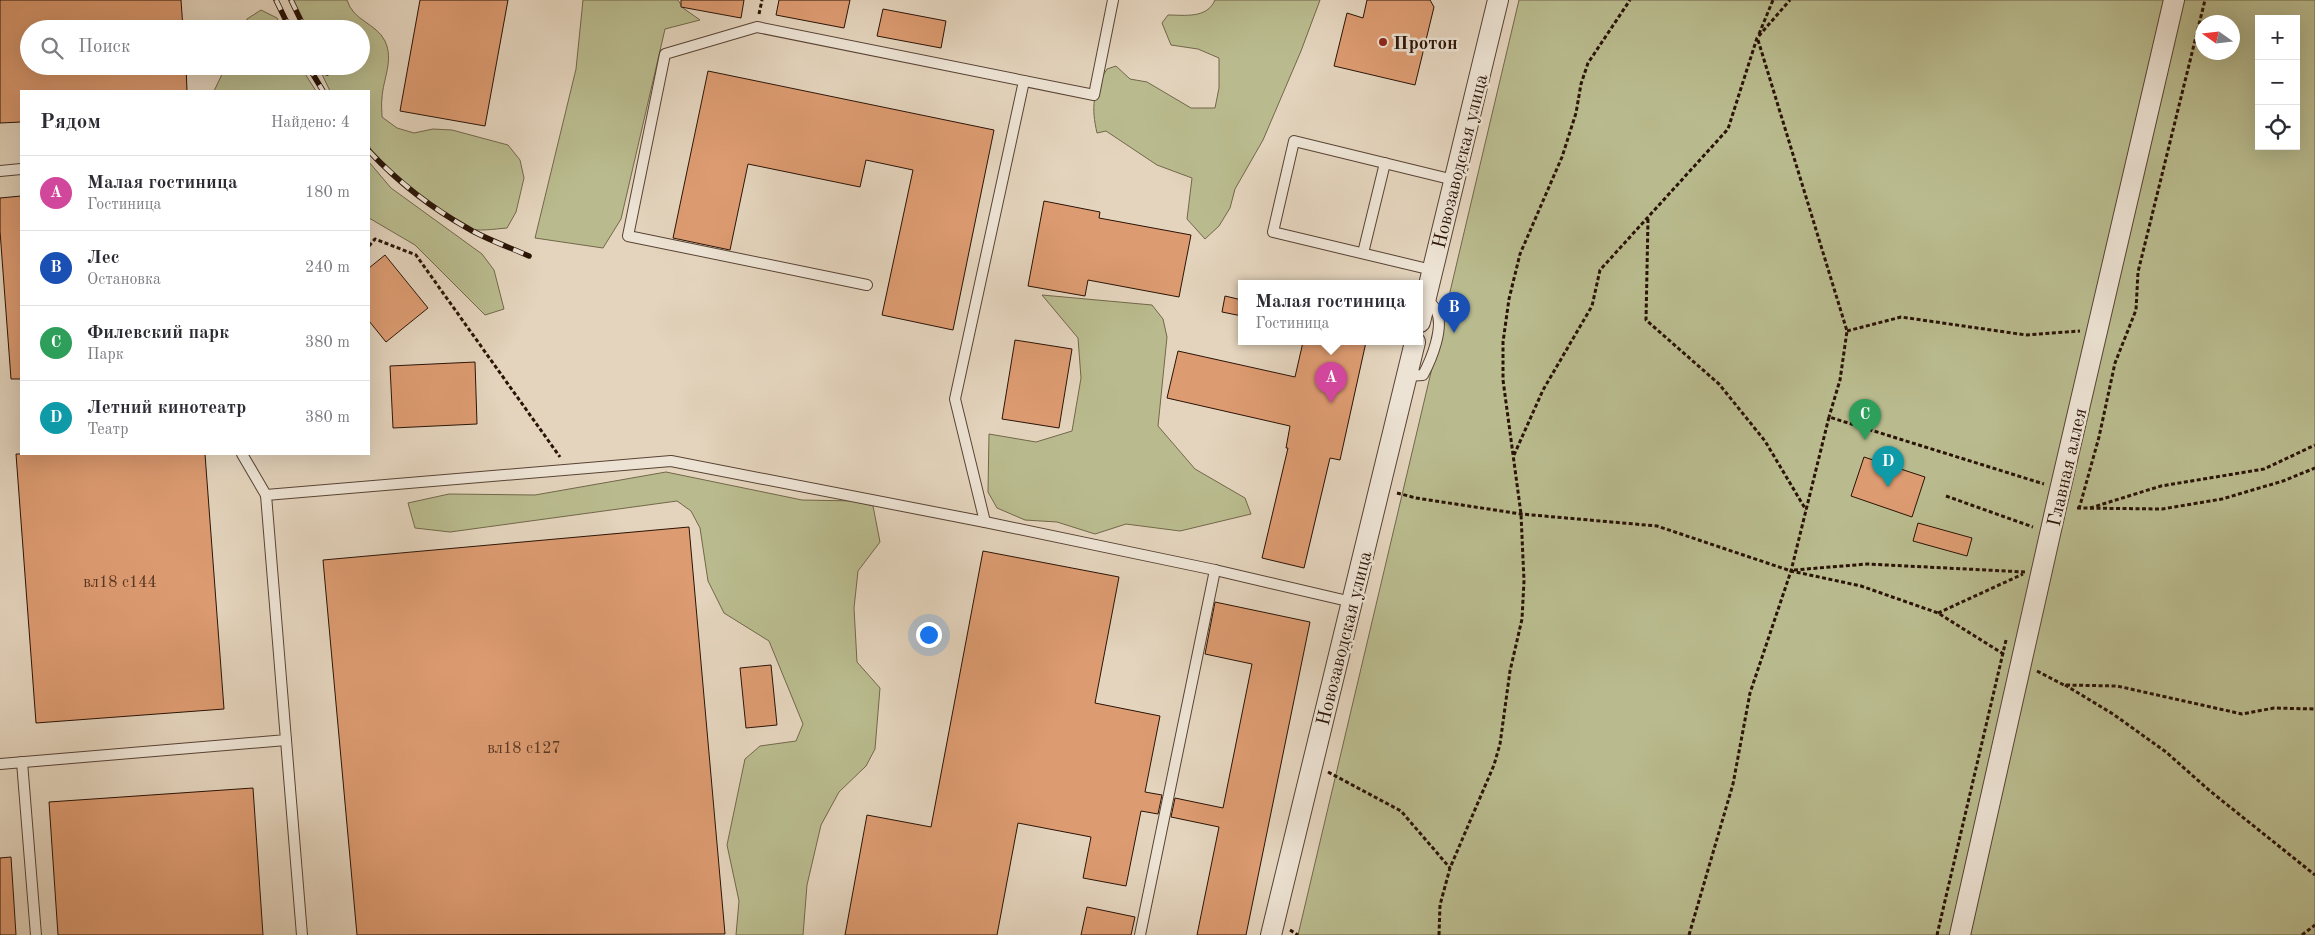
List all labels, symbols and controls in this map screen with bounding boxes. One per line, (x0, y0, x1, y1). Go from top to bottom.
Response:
north arrow (2195, 15, 2240, 60)
map controls (2255, 15, 2300, 150)
button: + (2255, 15, 2300, 60)
search box (20, 20, 370, 75)
icon: search (38, 34, 66, 62)
place label: Протон (1393, 35, 1458, 54)
marker: Протон (1377, 36, 1389, 48)
text: Поиск (78, 38, 130, 57)
button: − (2255, 60, 2300, 105)
street label: Новозаводская улица (1431, 72, 1492, 251)
button: locate (2255, 105, 2300, 150)
text: Рядом (40, 112, 101, 133)
text: Найдено: 4 (271, 115, 350, 131)
text: Малая гостиница (87, 174, 238, 193)
text: A (50, 185, 62, 201)
text: 180 m (305, 185, 350, 201)
text: Гостиница (87, 197, 161, 213)
text: Лес (87, 249, 120, 268)
text: B (50, 260, 62, 276)
text: 240 m (305, 260, 350, 276)
text: Остановка (87, 272, 161, 288)
popup (1238, 280, 1423, 345)
pin: B (1438, 292, 1470, 333)
text: Малая гостиница (1255, 293, 1406, 312)
text: Гостиница (1255, 316, 1330, 332)
text: Филевский парк (87, 324, 229, 343)
text: C (51, 335, 61, 351)
text: 380 m (305, 335, 350, 351)
text: Парк (87, 347, 124, 363)
pin: A (1315, 362, 1347, 403)
text: Летний кинотеатр (87, 399, 246, 418)
pin: C (1849, 399, 1881, 440)
street label: Главная аллея (2046, 406, 2091, 529)
text: D (50, 410, 62, 426)
text: 380 m (305, 410, 350, 426)
text: Театр (87, 422, 128, 438)
pin: D (1872, 446, 1904, 487)
street label: Новозаводская улица (1315, 549, 1376, 728)
house number: вл18 с144 (83, 575, 157, 591)
your location (916, 622, 942, 648)
house number: вл18 с127 (487, 741, 561, 757)

